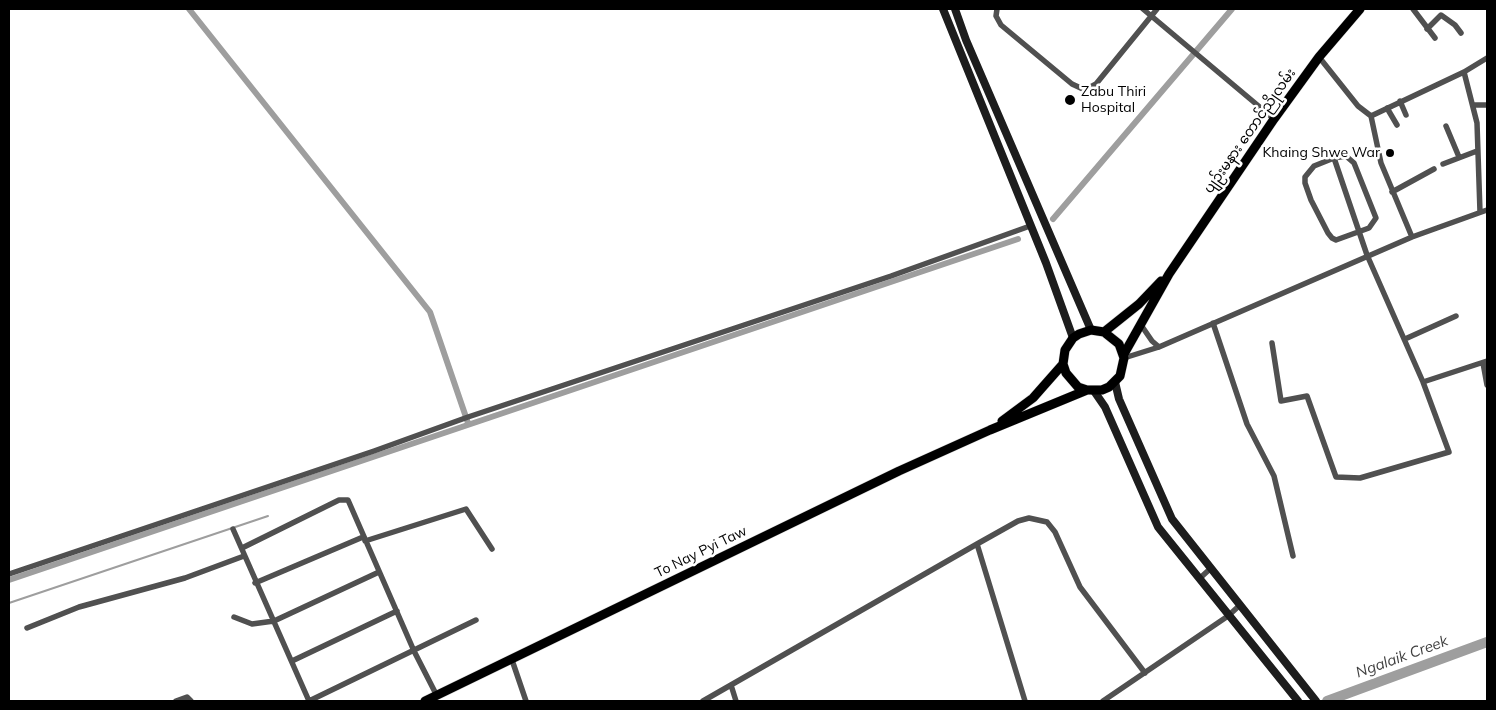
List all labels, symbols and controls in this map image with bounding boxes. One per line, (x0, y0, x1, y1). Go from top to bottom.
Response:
street label: ပျဉ်းမနား တောင်ညိုလမ်း (1201, 65, 1299, 197)
place label: Zabu Thiri Hospital (1081, 84, 1146, 116)
marker: Zabu Thiri Hospital (1063, 93, 1077, 107)
place label: Khaing Shwe War (1262, 145, 1380, 161)
marker: Khaing Shwe War (1384, 147, 1396, 159)
street label: To Nay Pyi Taw (652, 522, 750, 582)
water label: Ngalaik Creek (1353, 632, 1451, 682)

